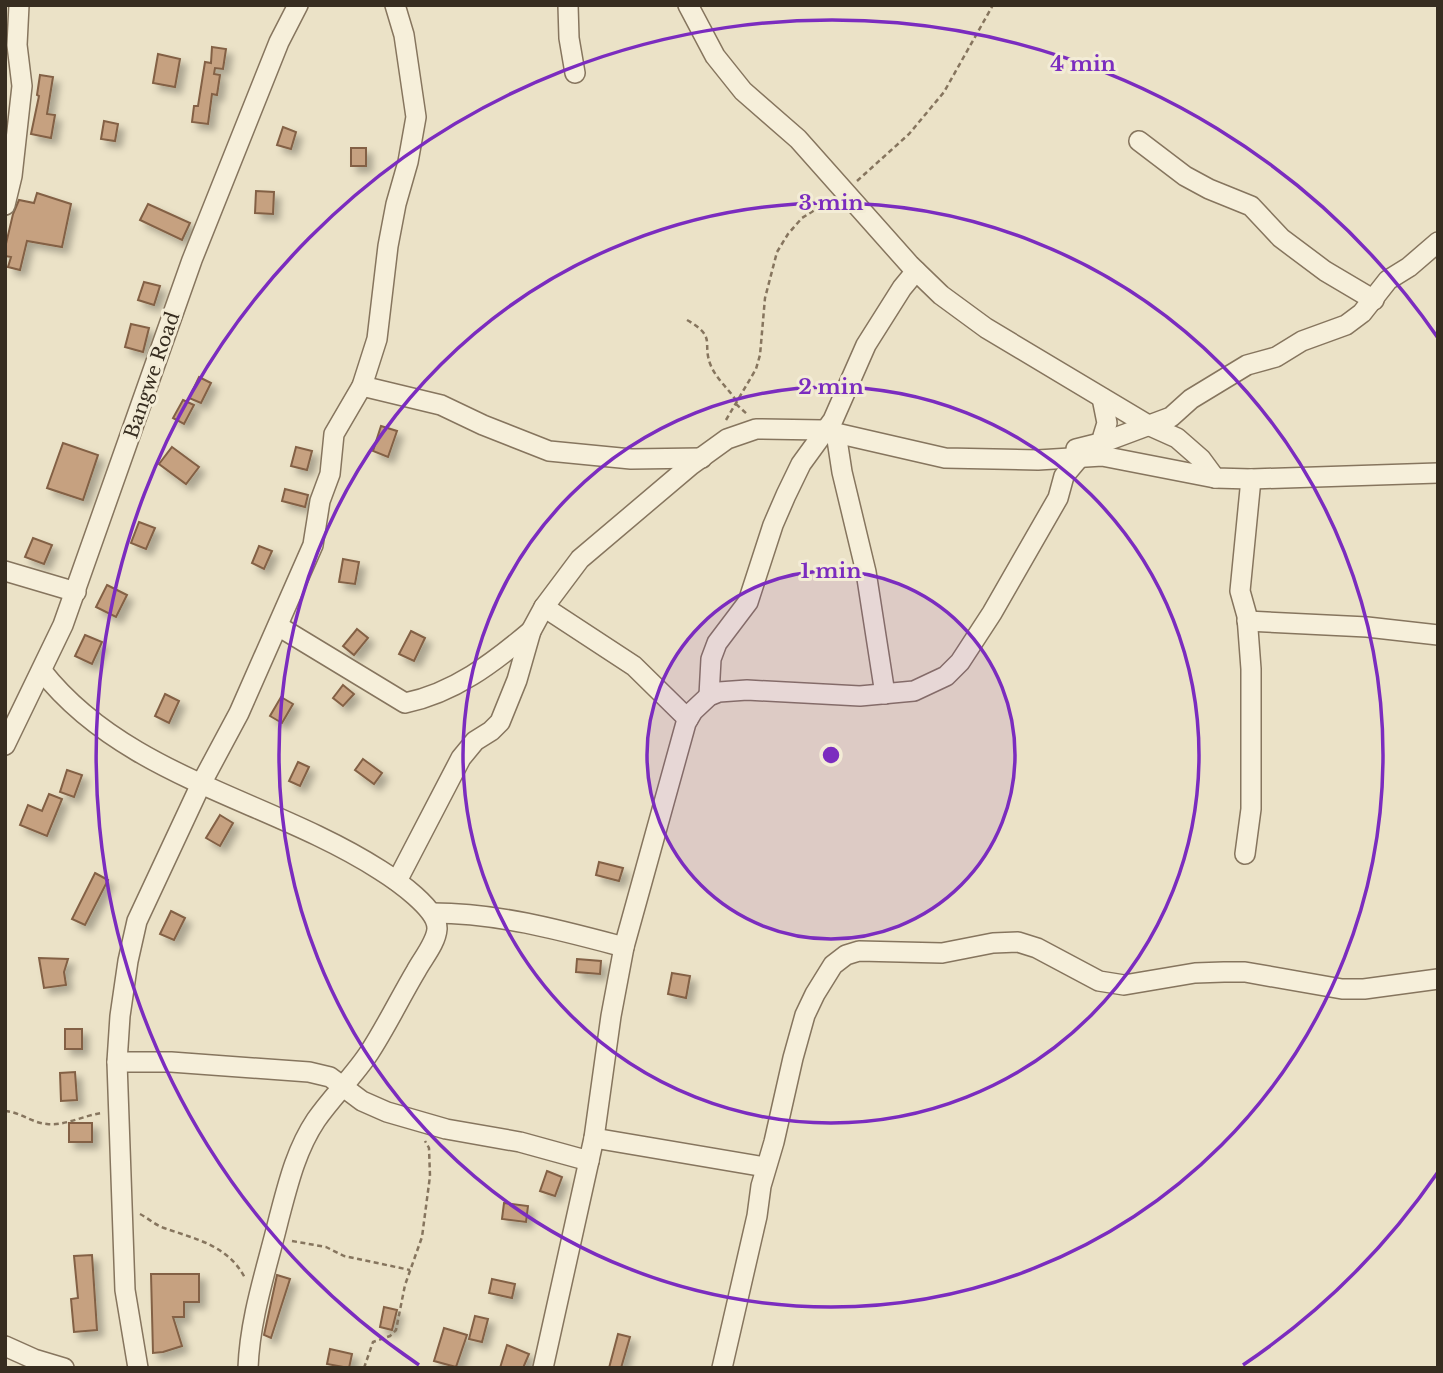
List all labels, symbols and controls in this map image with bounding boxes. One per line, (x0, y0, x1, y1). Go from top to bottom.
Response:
text: 4 min (1050, 51, 1116, 77)
text: 3 min (798, 190, 864, 216)
street label: Bangwe Road (120, 309, 184, 441)
text: 2 min (798, 374, 864, 400)
text: 1 min (801, 558, 861, 584)
centre of rings (819, 743, 843, 767)

